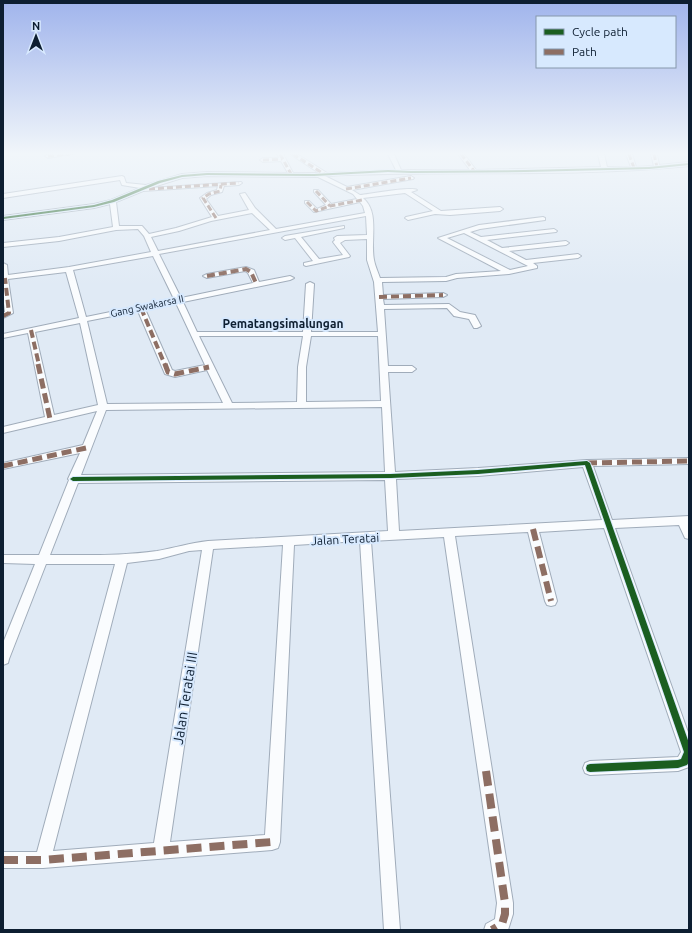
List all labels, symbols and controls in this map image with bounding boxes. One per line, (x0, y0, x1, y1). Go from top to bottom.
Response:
north arrow (16, 16, 56, 56)
legend (536, 16, 676, 68)
text: N (32, 20, 40, 32)
text: Cycle path (572, 25, 628, 38)
text: Path (572, 45, 597, 58)
street label: Gang Swakarsa II (109, 293, 185, 319)
district label: Pematangsimalungan (223, 317, 343, 330)
street label: Jalan Teratai (311, 531, 379, 547)
street label: Jalan Teratai III (170, 651, 200, 745)

